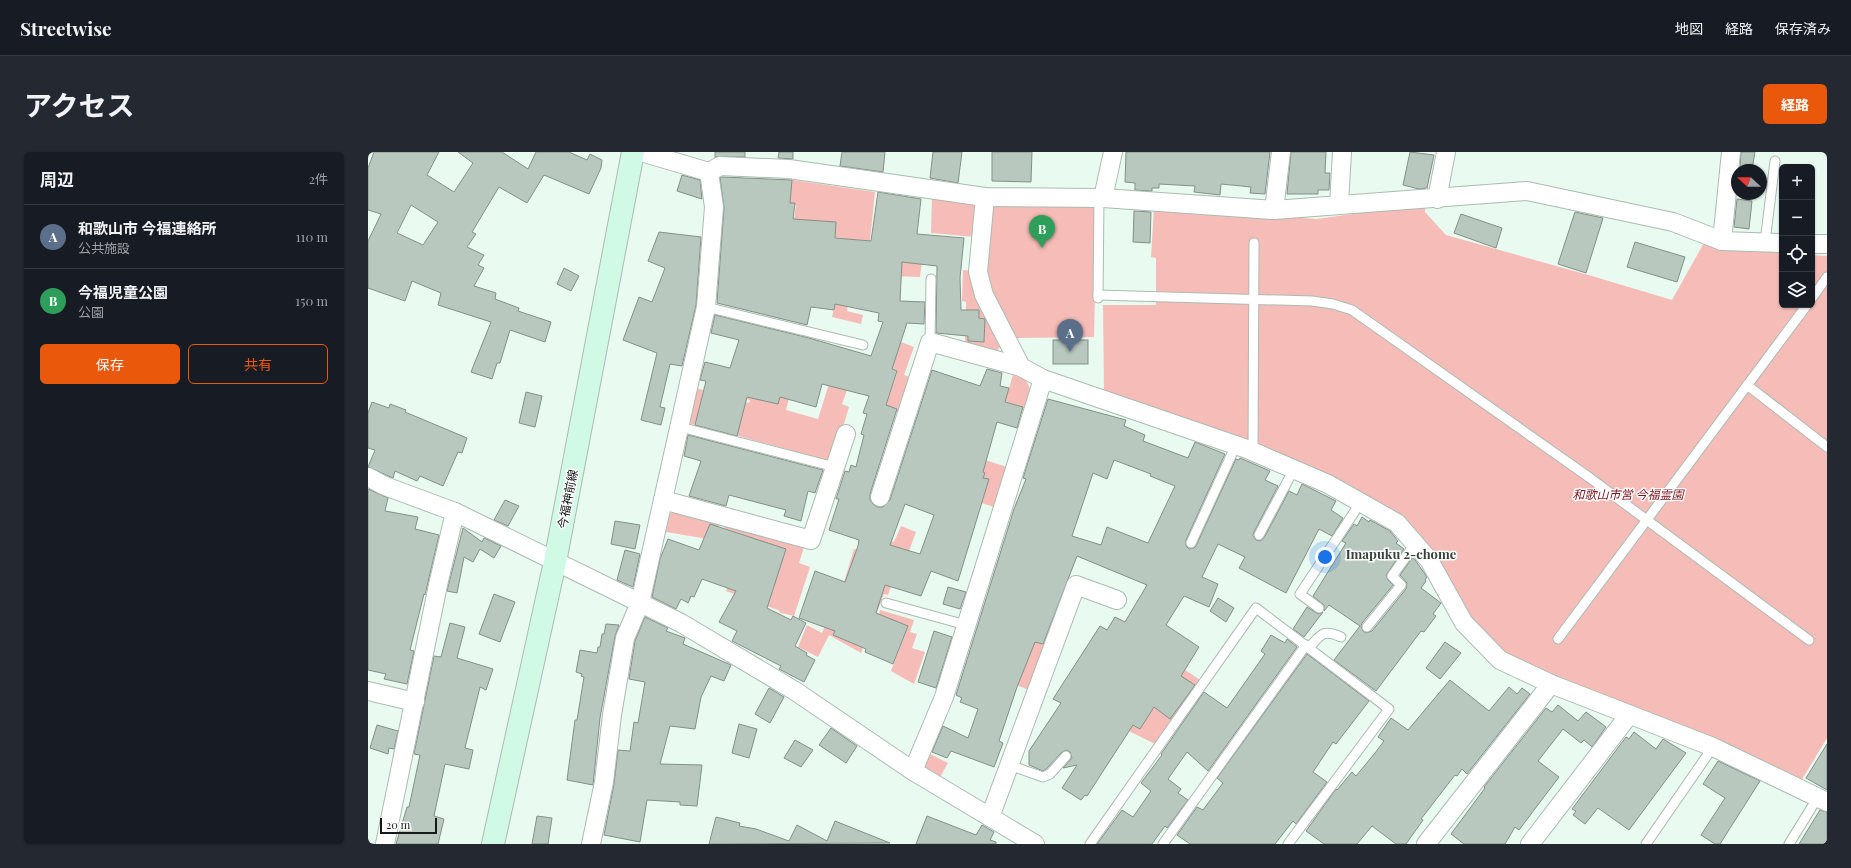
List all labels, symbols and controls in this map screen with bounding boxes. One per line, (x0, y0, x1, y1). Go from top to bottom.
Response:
text: Streetwise (20, 15, 112, 41)
text: 地図 (1675, 19, 1703, 38)
text: 経路 (1725, 19, 1753, 38)
text: 保存済み (1775, 19, 1831, 38)
button: 経路 (1763, 84, 1827, 124)
text: アクセス (24, 86, 135, 123)
north arrow (1731, 164, 1767, 200)
map controls (1779, 164, 1815, 308)
button: + (1779, 164, 1815, 200)
text: 周辺 (40, 168, 74, 190)
text: 2件 (309, 170, 328, 187)
button: − (1779, 200, 1815, 236)
pin: B (1029, 215, 1055, 248)
text: 和歌山市 今福連絡所 (78, 218, 217, 238)
text: A (49, 228, 57, 245)
text: 110 m (296, 228, 328, 245)
button: locate (1779, 236, 1815, 272)
text: 公共施設 (78, 239, 130, 256)
button: layers (1779, 272, 1815, 308)
text: 今福児童公園 (78, 282, 168, 302)
text: B (49, 292, 57, 309)
text: 150 m (295, 292, 328, 309)
text: 公園 (78, 303, 104, 320)
pin: A (1057, 319, 1083, 352)
button: 保存 (40, 344, 180, 384)
button: 共有 (188, 344, 328, 384)
street label: 今福神前線 (553, 468, 581, 530)
park label: 和歌山市営 今福霊園 (1572, 486, 1686, 502)
district label: Imapuku 2-chome (1346, 545, 1457, 562)
your location (1315, 547, 1335, 567)
scale bar (380, 816, 437, 835)
text: 20 m (386, 817, 410, 832)

